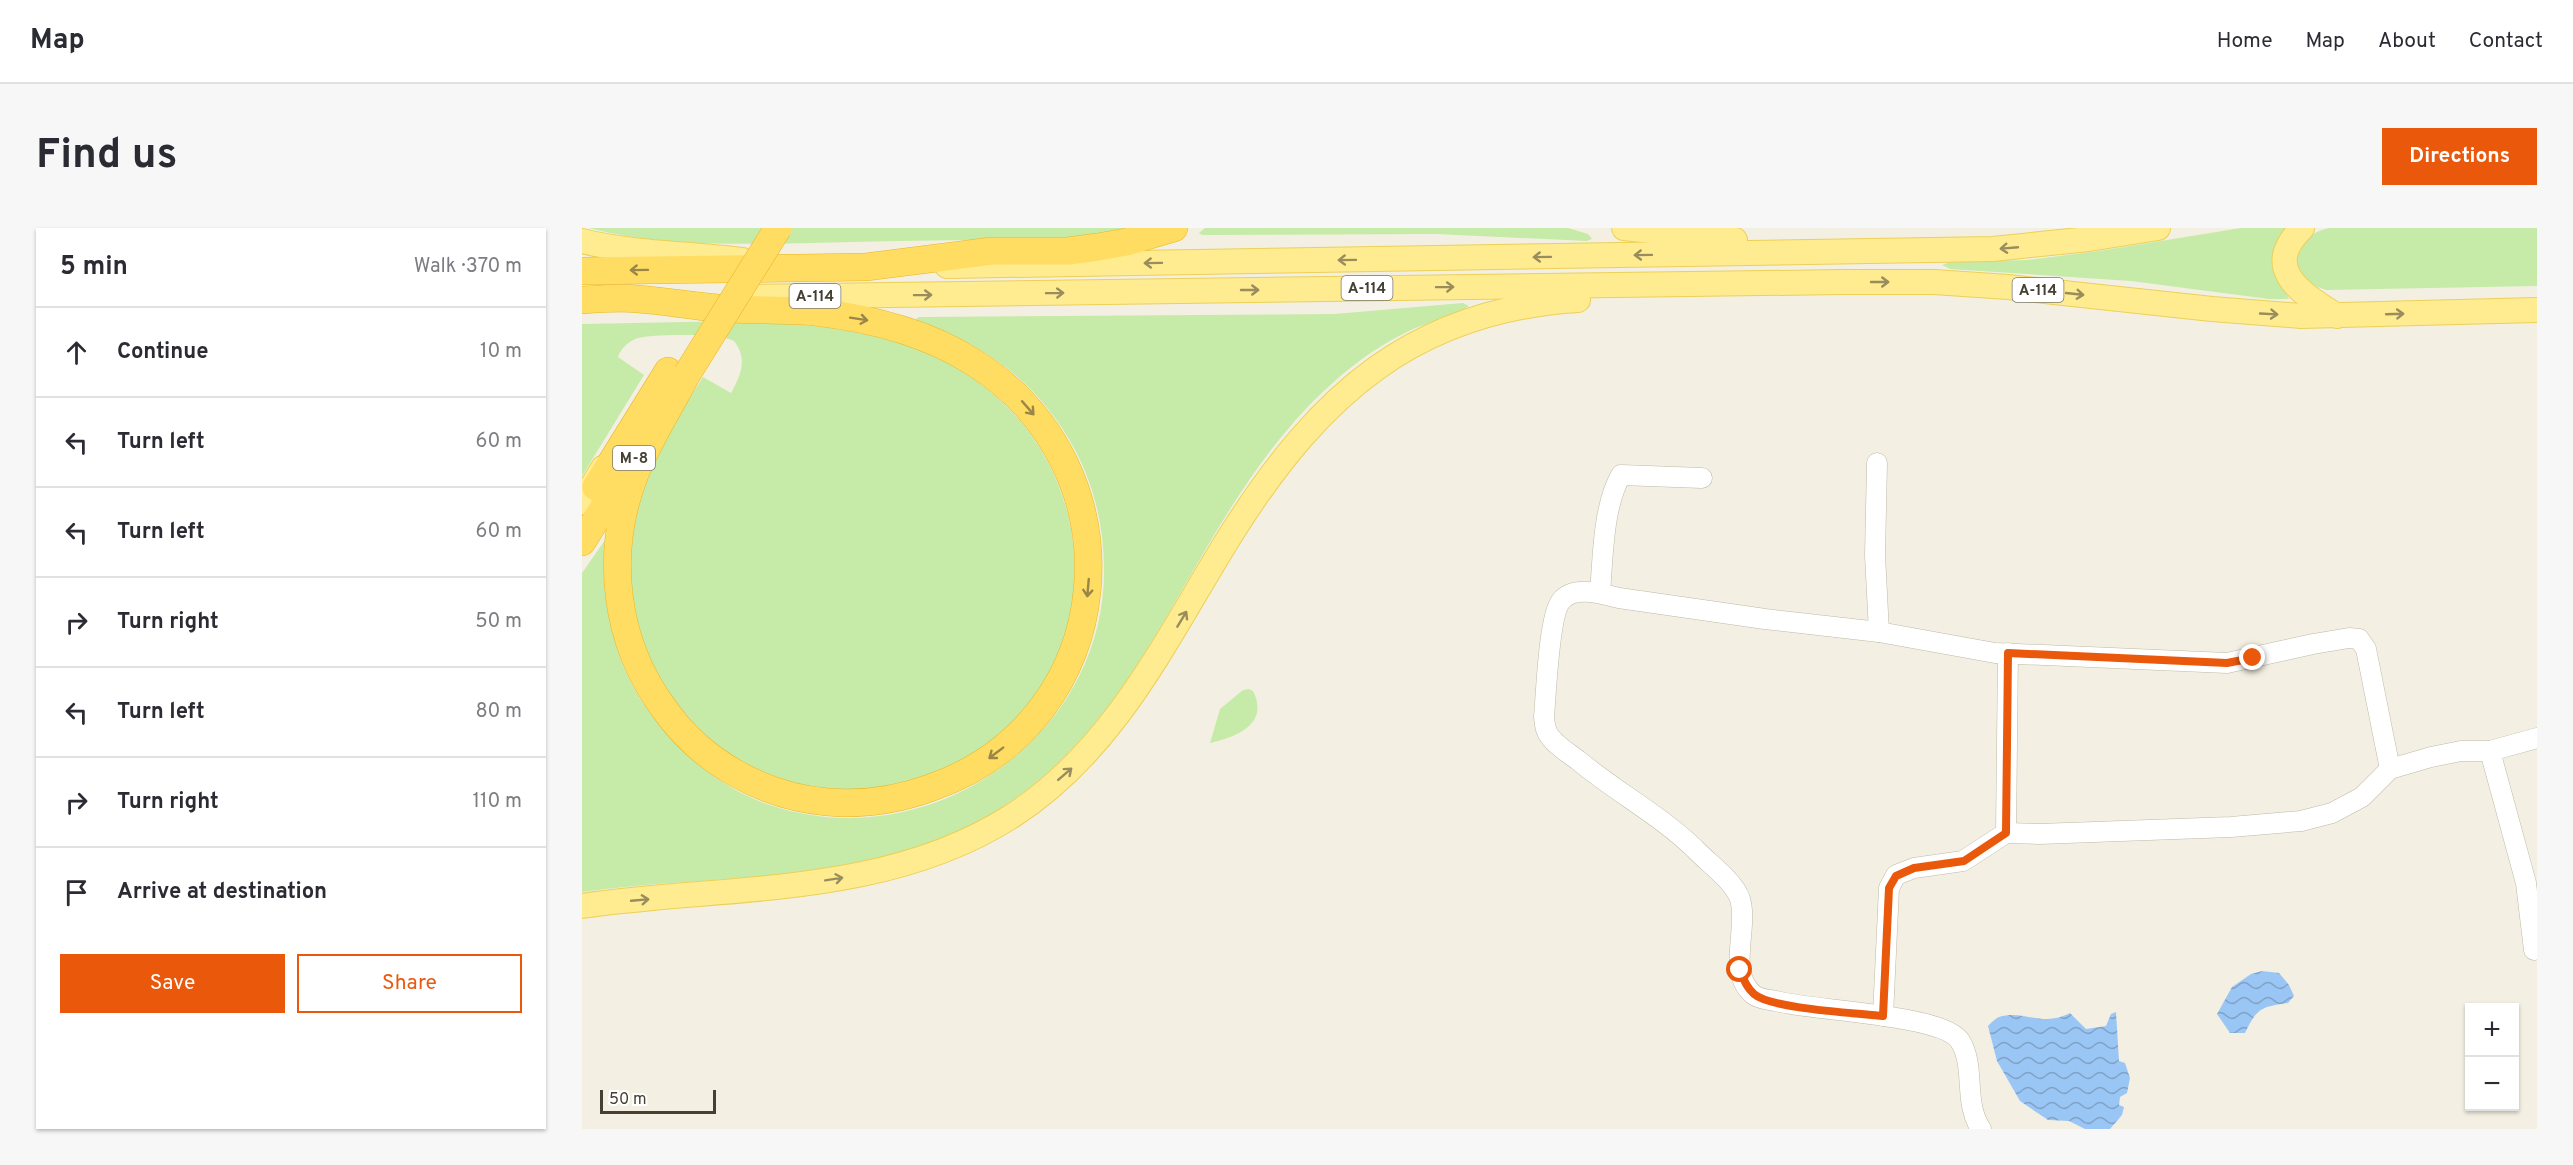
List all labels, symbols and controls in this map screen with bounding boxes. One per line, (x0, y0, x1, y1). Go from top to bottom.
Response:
text: Map (30, 23, 85, 59)
text: Home (2217, 28, 2273, 55)
text: Map (2306, 28, 2345, 55)
text: About (2378, 28, 2436, 55)
text: Contact (2469, 28, 2543, 55)
button: Directions (2382, 128, 2537, 185)
text: Find us (36, 130, 177, 183)
one-way arrow (2000, 242, 2020, 253)
one-way arrow (1633, 249, 1653, 261)
text: 5 min (60, 251, 128, 284)
one-way arrow (1533, 251, 1553, 262)
text: Walk · 370 m (414, 254, 522, 280)
one-way arrow (1338, 254, 1358, 266)
one-way arrow (1143, 257, 1163, 269)
one-way arrow (630, 264, 650, 276)
road number: А-114 (1342, 276, 1392, 300)
one-way arrow (1870, 276, 1890, 288)
road number: А-114 (2012, 278, 2064, 302)
one-way arrow (1435, 281, 1455, 293)
road number: А-114 (790, 284, 840, 308)
one-way arrow (1240, 284, 1260, 295)
one-way arrow (1045, 287, 1065, 299)
one-way arrow (913, 289, 933, 301)
one-way arrow (2064, 289, 2084, 300)
one-way arrow (2258, 309, 2278, 320)
one-way arrow (2385, 309, 2405, 320)
one-way arrow (849, 313, 868, 324)
icon: ahead (60, 336, 93, 369)
text: Continue (117, 339, 208, 366)
text: 10 m (480, 339, 522, 365)
one-way arrow (1021, 400, 1035, 415)
icon: left (60, 426, 93, 459)
text: Turn left (117, 429, 205, 456)
text: 60 m (476, 429, 522, 455)
road number: М-8 (613, 446, 655, 470)
icon: left (60, 516, 93, 549)
text: Turn left (117, 519, 205, 546)
text: 60 m (476, 519, 522, 545)
one-way arrow (1082, 577, 1093, 597)
icon: right (60, 606, 93, 639)
text: Turn right (117, 609, 219, 636)
text: 50 m (475, 609, 522, 635)
one-way arrow (1176, 611, 1188, 628)
route end (2239, 644, 2265, 670)
icon: left (60, 696, 93, 729)
text: Turn left (117, 699, 205, 726)
text: 80 m (476, 699, 522, 725)
one-way arrow (989, 747, 1005, 759)
one-way arrow (1058, 767, 1073, 781)
icon: right (60, 786, 93, 819)
text: Turn right (117, 789, 219, 816)
text: 110 m (473, 789, 522, 815)
one-way arrow (824, 874, 843, 885)
icon: arrive (60, 876, 93, 909)
text: Arrive at destination (117, 879, 327, 906)
one-way arrow (630, 894, 650, 905)
button: Save (60, 954, 285, 1013)
button: Share (297, 954, 522, 1013)
route start (1726, 956, 1752, 982)
map controls (2465, 1003, 2519, 1111)
button: + (2465, 1003, 2519, 1057)
button: − (2465, 1057, 2519, 1111)
scale bar (600, 1087, 716, 1114)
text: 50 m (609, 1090, 647, 1110)

